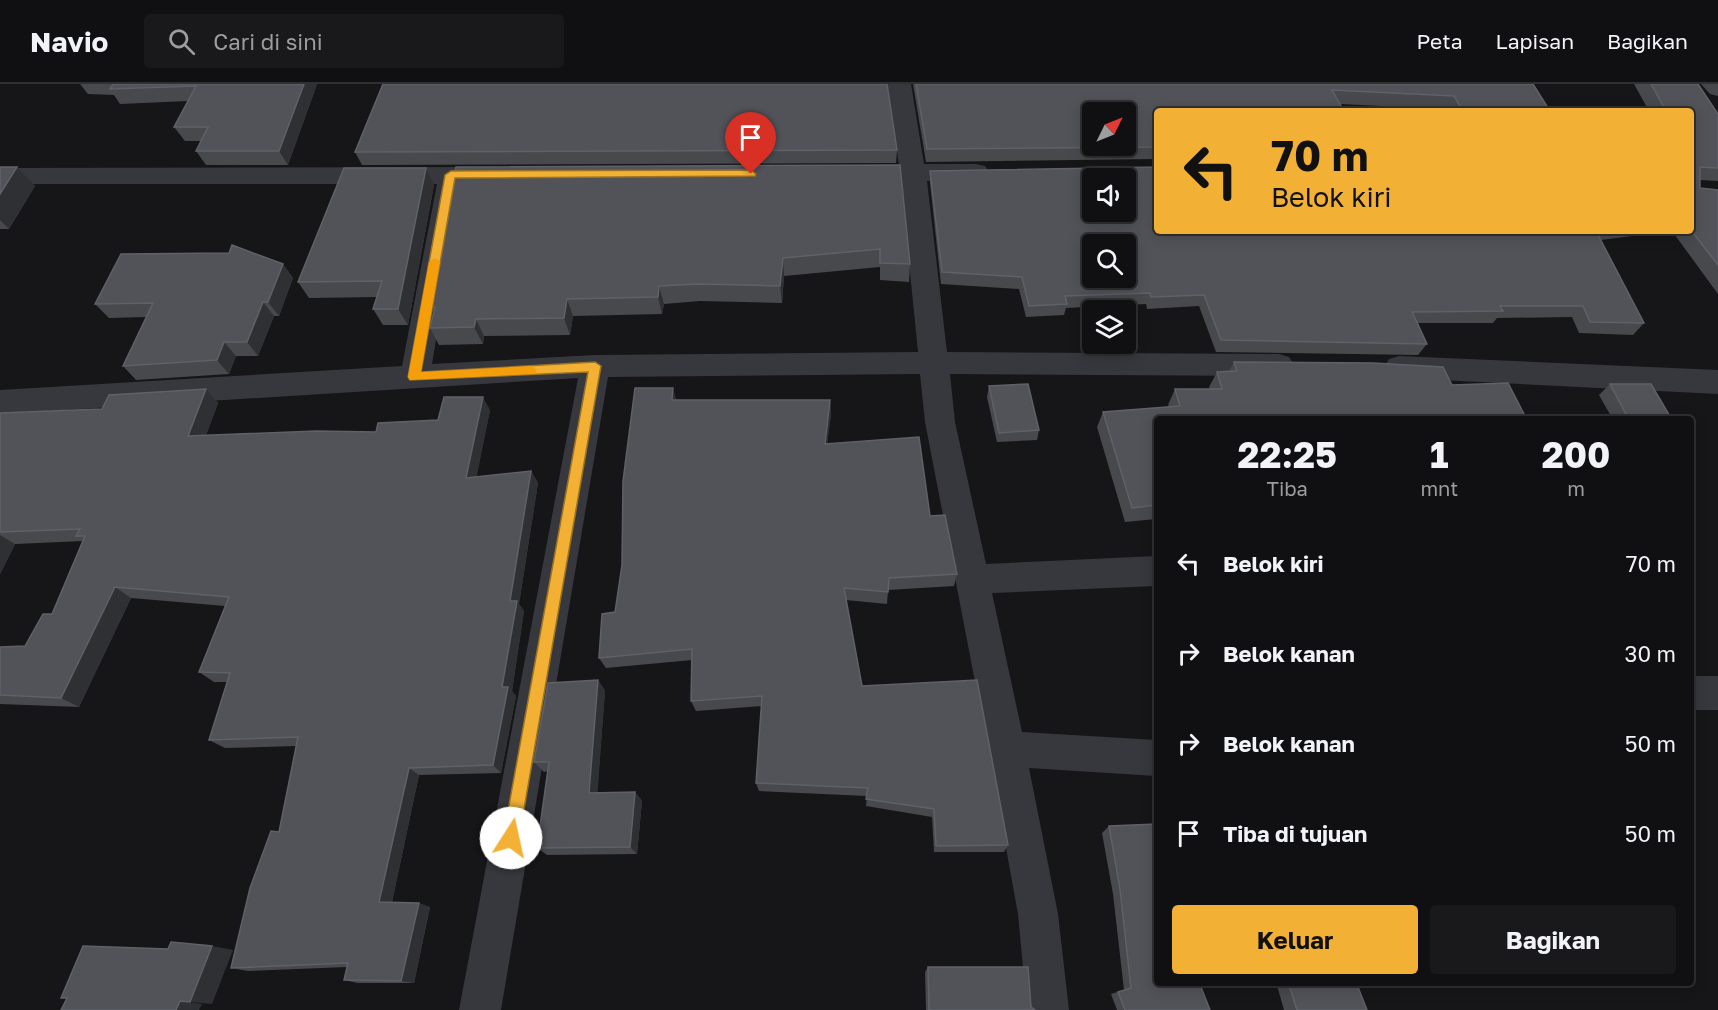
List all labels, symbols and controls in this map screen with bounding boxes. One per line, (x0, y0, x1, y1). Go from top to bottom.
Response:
search box (144, 14, 564, 68)
text: Navio (30, 25, 108, 58)
icon: search (165, 25, 198, 58)
text: Cari di sini (213, 28, 323, 55)
text: Peta (1417, 28, 1463, 54)
text: Lapisan (1496, 28, 1574, 54)
text: Bagikan (1607, 28, 1688, 54)
north arrow (1082, 102, 1136, 156)
map controls (1082, 102, 1136, 354)
pin (725, 112, 776, 174)
icon: arrive (734, 121, 767, 154)
text: 70 m (1271, 130, 1368, 180)
icon: left (1172, 132, 1250, 210)
button: sound (1082, 168, 1136, 222)
text: Belok kiri (1271, 181, 1392, 213)
button: search (1082, 234, 1136, 288)
button: layers (1082, 300, 1136, 354)
text: 22:25 (1238, 433, 1337, 476)
text: 1 (1430, 433, 1449, 476)
text: 200 (1542, 433, 1610, 476)
text: Tiba (1267, 476, 1308, 500)
text: mnt (1420, 476, 1458, 500)
text: m (1567, 476, 1585, 500)
icon: left (1172, 547, 1205, 580)
text: Belok kiri (1223, 550, 1324, 577)
text: 70 m (1626, 550, 1676, 577)
icon: right (1172, 637, 1205, 670)
text: Belok kanan (1223, 640, 1355, 667)
text: 30 m (1625, 640, 1676, 667)
icon: right (1172, 727, 1205, 760)
text: Belok kanan (1223, 730, 1355, 757)
text: 50 m (1625, 730, 1676, 757)
position arrow (479, 806, 543, 870)
icon: arrive (1172, 817, 1205, 850)
text: Tiba di tujuan (1223, 820, 1367, 847)
text: 50 m (1625, 820, 1676, 847)
button: Keluar (1172, 905, 1418, 974)
button: Bagikan (1430, 905, 1676, 974)

